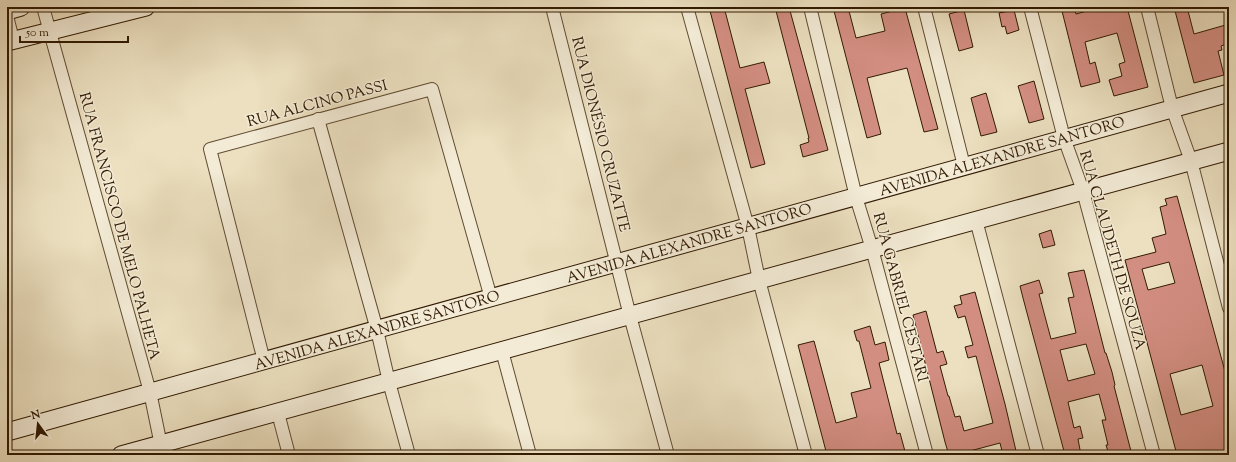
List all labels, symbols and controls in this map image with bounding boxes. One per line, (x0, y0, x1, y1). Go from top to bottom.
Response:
scale bar (20, 18, 128, 44)
text: 50 m (25, 24, 49, 42)
street label: RUA DIONÉSIO CRUZATTE (565, 34, 635, 234)
street label: RUA ALCINO PASSI (245, 76, 390, 133)
street label: RUA FRANCISCO DE MELO PALHETA (73, 90, 164, 363)
street label: AVENIDA ALEXANDRE SANTORO (877, 112, 1128, 203)
street label: RUA CLAUDETH DE SOUZA (1073, 148, 1150, 353)
street label: AVENIDA ALEXANDRE SANTORO (564, 199, 815, 290)
street label: RUA GABRIEL CESTARI (867, 210, 932, 385)
street label: AVENIDA ALEXANDRE SANTORO (252, 286, 503, 377)
north arrow (18, 404, 58, 444)
text: N (28, 406, 42, 424)

